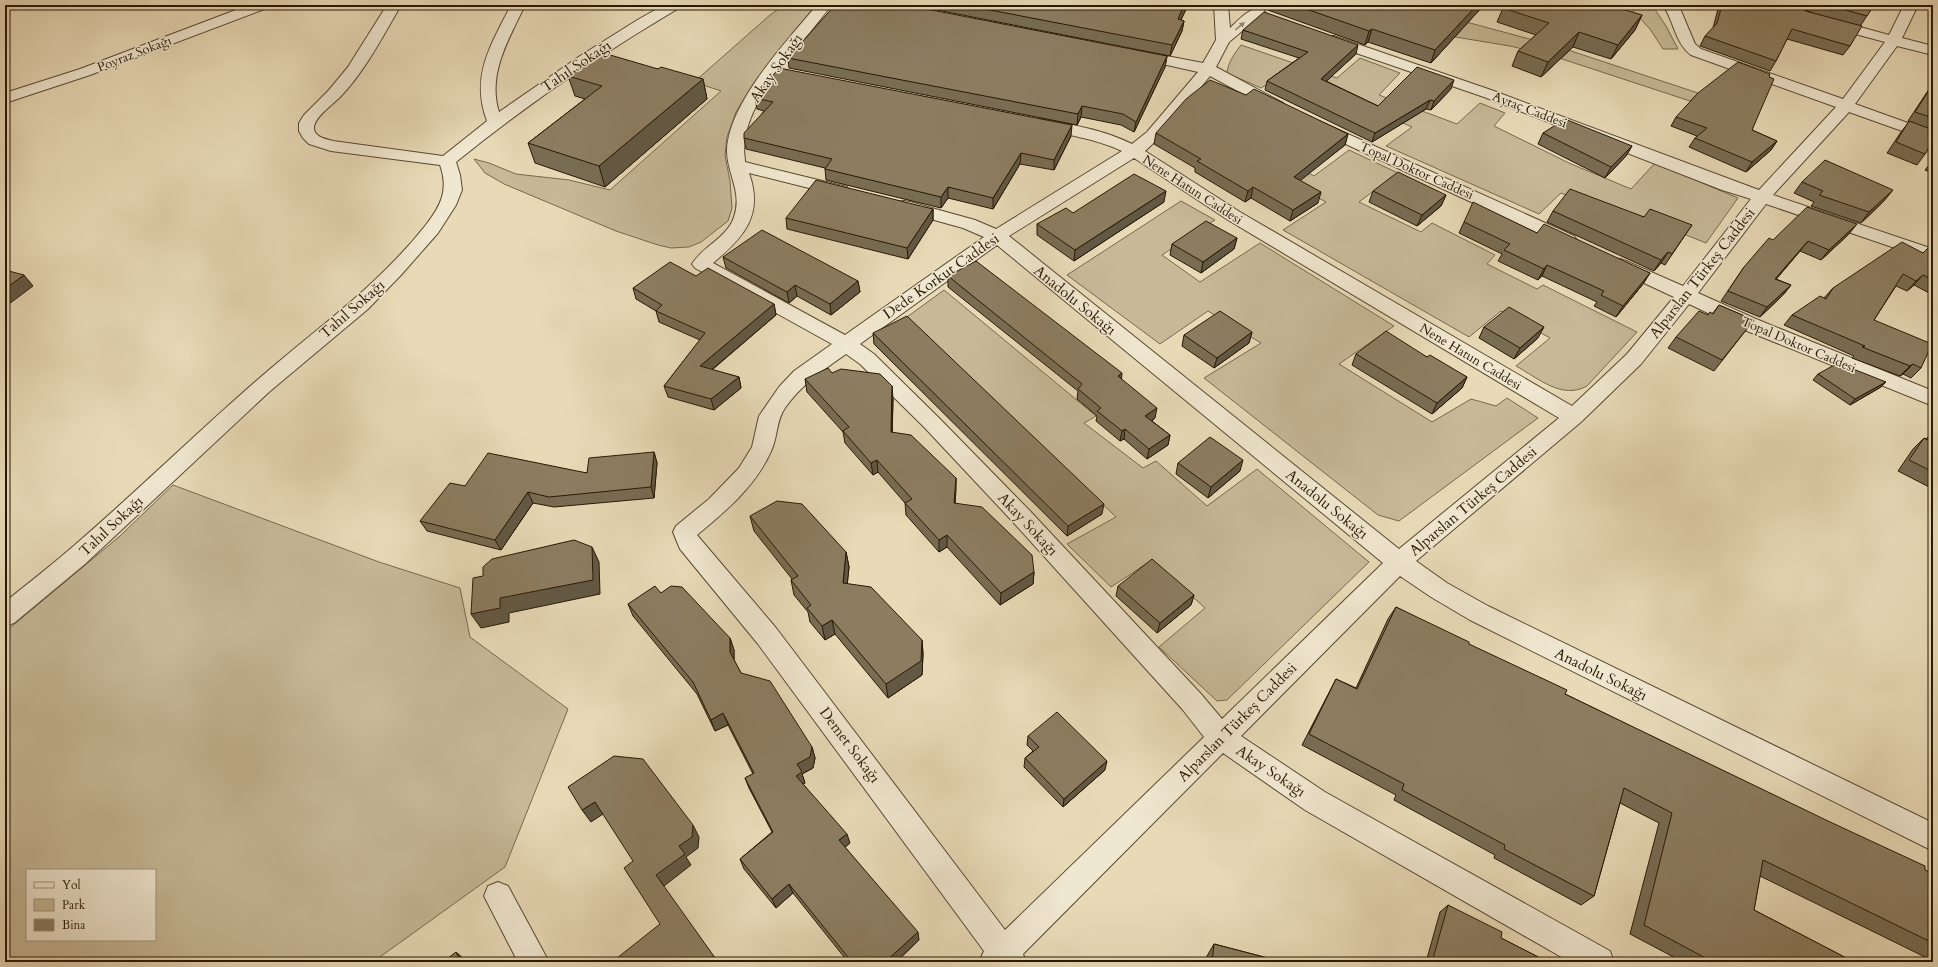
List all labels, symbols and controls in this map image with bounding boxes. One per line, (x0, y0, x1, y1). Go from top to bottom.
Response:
one-way arrow (1235, 22, 1246, 31)
street label: Akay Sokağı (745, 30, 807, 106)
street label: Poyraz Sokağı (95, 31, 174, 76)
street label: Tahıl Sokağı (537, 35, 615, 97)
street label: Aytaç Caddesi (1490, 87, 1570, 133)
street label: Topal Doktor Caddesi (1357, 138, 1477, 204)
street label: Nene Hatun Caddesi (1139, 151, 1246, 229)
street label: Alparslan Türkeş Caddesi (1645, 203, 1759, 343)
street label: Dede Korkut Caddesi (879, 228, 1003, 324)
street label: Anadolu Sokağı (1030, 261, 1120, 339)
street label: Tahıl Sokağı (315, 275, 389, 343)
street label: Topal Doktor Caddesi (1738, 313, 1859, 377)
street label: Nene Hatun Caddesi (1416, 319, 1525, 395)
street label: Alparslan Türkeş Caddesi (1405, 442, 1541, 560)
street label: Anadolu Sokağı (1282, 465, 1372, 543)
street label: Akay Sokağı (993, 488, 1063, 560)
street label: Tahıl Sokağı (75, 491, 147, 561)
street label: Anadolu Sokağı (1551, 643, 1651, 705)
street label: Alparslan Türkeş Caddesi (1173, 658, 1301, 786)
street label: Demet Sokağı (815, 703, 885, 787)
street label: Akay Sokağı (1232, 740, 1310, 802)
legend (26, 869, 156, 941)
text: Yol (62, 877, 81, 893)
text: Park (62, 897, 86, 913)
text: Bina (62, 917, 86, 933)

